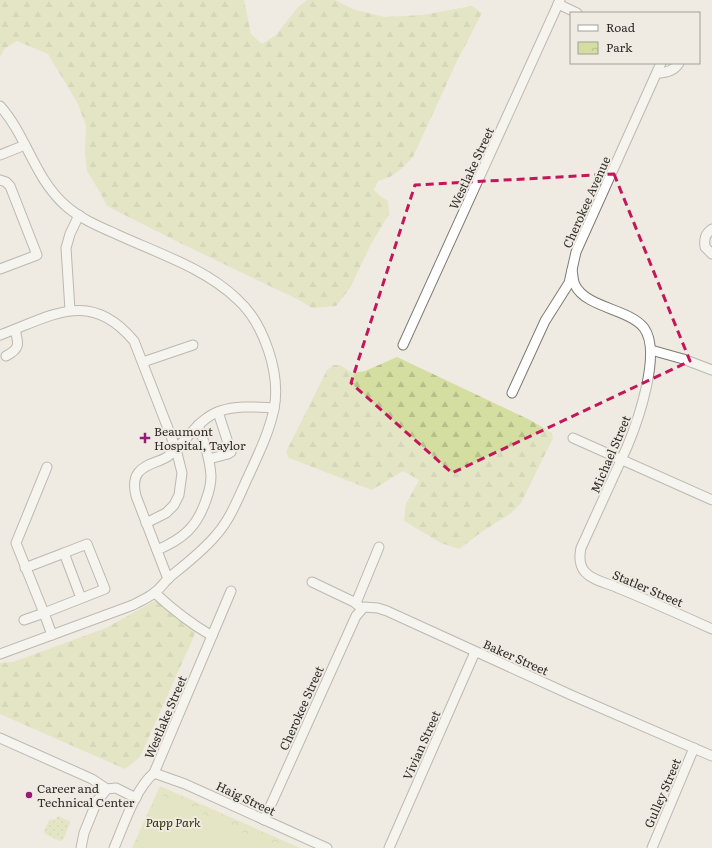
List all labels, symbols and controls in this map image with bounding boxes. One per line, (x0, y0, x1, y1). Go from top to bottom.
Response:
legend (570, 12, 700, 64)
text: Road (606, 18, 636, 36)
text: Park (606, 38, 633, 56)
street label: Westlake Street (444, 124, 498, 212)
street label: Cherokee Avenue (558, 153, 614, 251)
street label: Michael Street (586, 412, 635, 496)
place label: Beaumont Hospital, Taylor (154, 422, 246, 454)
marker: Beaumont Hospital, Taylor (139, 432, 151, 444)
street label: Statler Street (610, 565, 686, 611)
street label: Baker Street (480, 635, 552, 680)
street label: Cherokee Street (274, 663, 328, 753)
street label: Westlake Street (139, 672, 191, 761)
street label: Vivian Street (398, 707, 444, 783)
street label: Gulley Street (639, 755, 685, 831)
street label: Haig Street (213, 776, 279, 820)
place label: Career and Technical Center (37, 779, 135, 811)
marker: Career and Technical Center (24, 790, 34, 800)
park label: Papp Park (145, 813, 201, 831)

